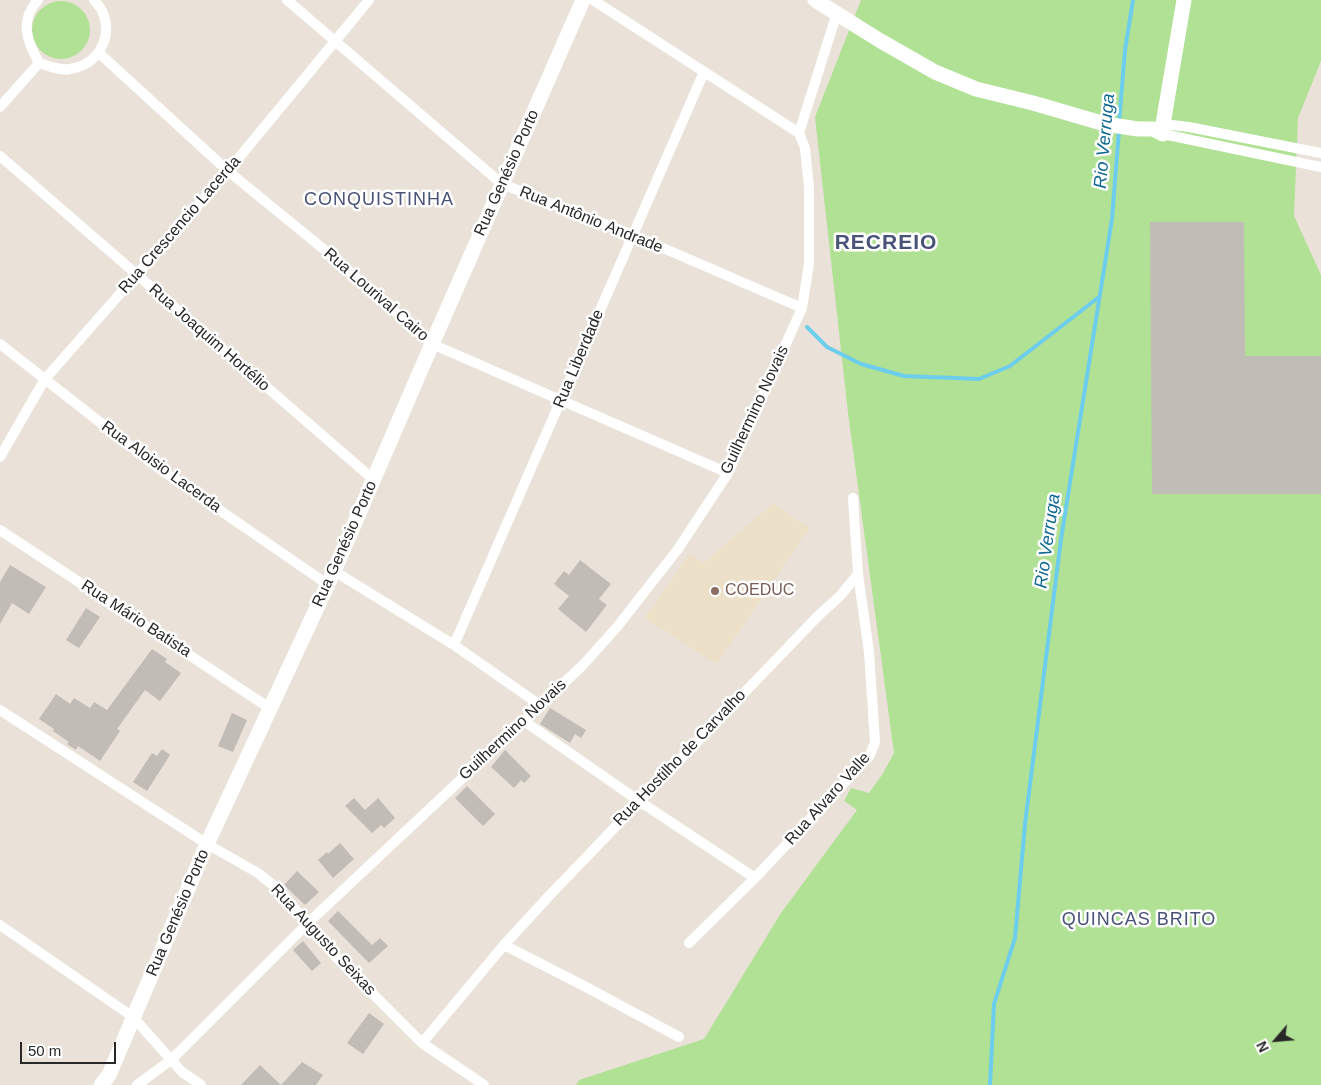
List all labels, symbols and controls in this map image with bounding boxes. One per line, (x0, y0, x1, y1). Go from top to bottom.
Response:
water label: Rio Verruga (1090, 93, 1120, 189)
street label: Rua Genésio Porto (471, 107, 543, 239)
street label: Rua Crescencio Lacerda (115, 152, 245, 298)
street label: Rua Antônio Andrade (516, 182, 666, 258)
district label: CONQUISTINHA (302, 189, 456, 211)
district label: RECREIO (834, 230, 938, 256)
street label: Rua Lourival Cairo (320, 244, 432, 346)
street label: Rua Joaquim Hortélio (145, 280, 273, 396)
street label: Rua Liberdade (550, 307, 608, 411)
street label: Guilhermino Novais (717, 343, 793, 477)
street label: Rua Aloisio Lacerda (97, 417, 225, 517)
street label: Rua Genésio Porto (309, 478, 381, 610)
water label: Rio Verruga (1031, 492, 1065, 590)
street label: Rua Mário Batista (77, 576, 195, 662)
place label: COEDUC (725, 581, 794, 601)
marker: COEDUC (709, 585, 721, 597)
street label: Guilhermino Novais (455, 675, 571, 785)
street label: Rua Hostilho de Carvalho (610, 686, 750, 830)
street label: Rua Alvaro Valle (781, 749, 875, 849)
street label: Rua Genésio Porto (143, 847, 213, 979)
street label: Rua Augusto Seixas (267, 880, 379, 1000)
district label: QUINCAS BRITO (1060, 909, 1218, 931)
north arrow (1251, 1015, 1301, 1065)
scale bar (22, 1032, 119, 1064)
text: N (1253, 1039, 1272, 1055)
text: 50 m (28, 1042, 61, 1059)

